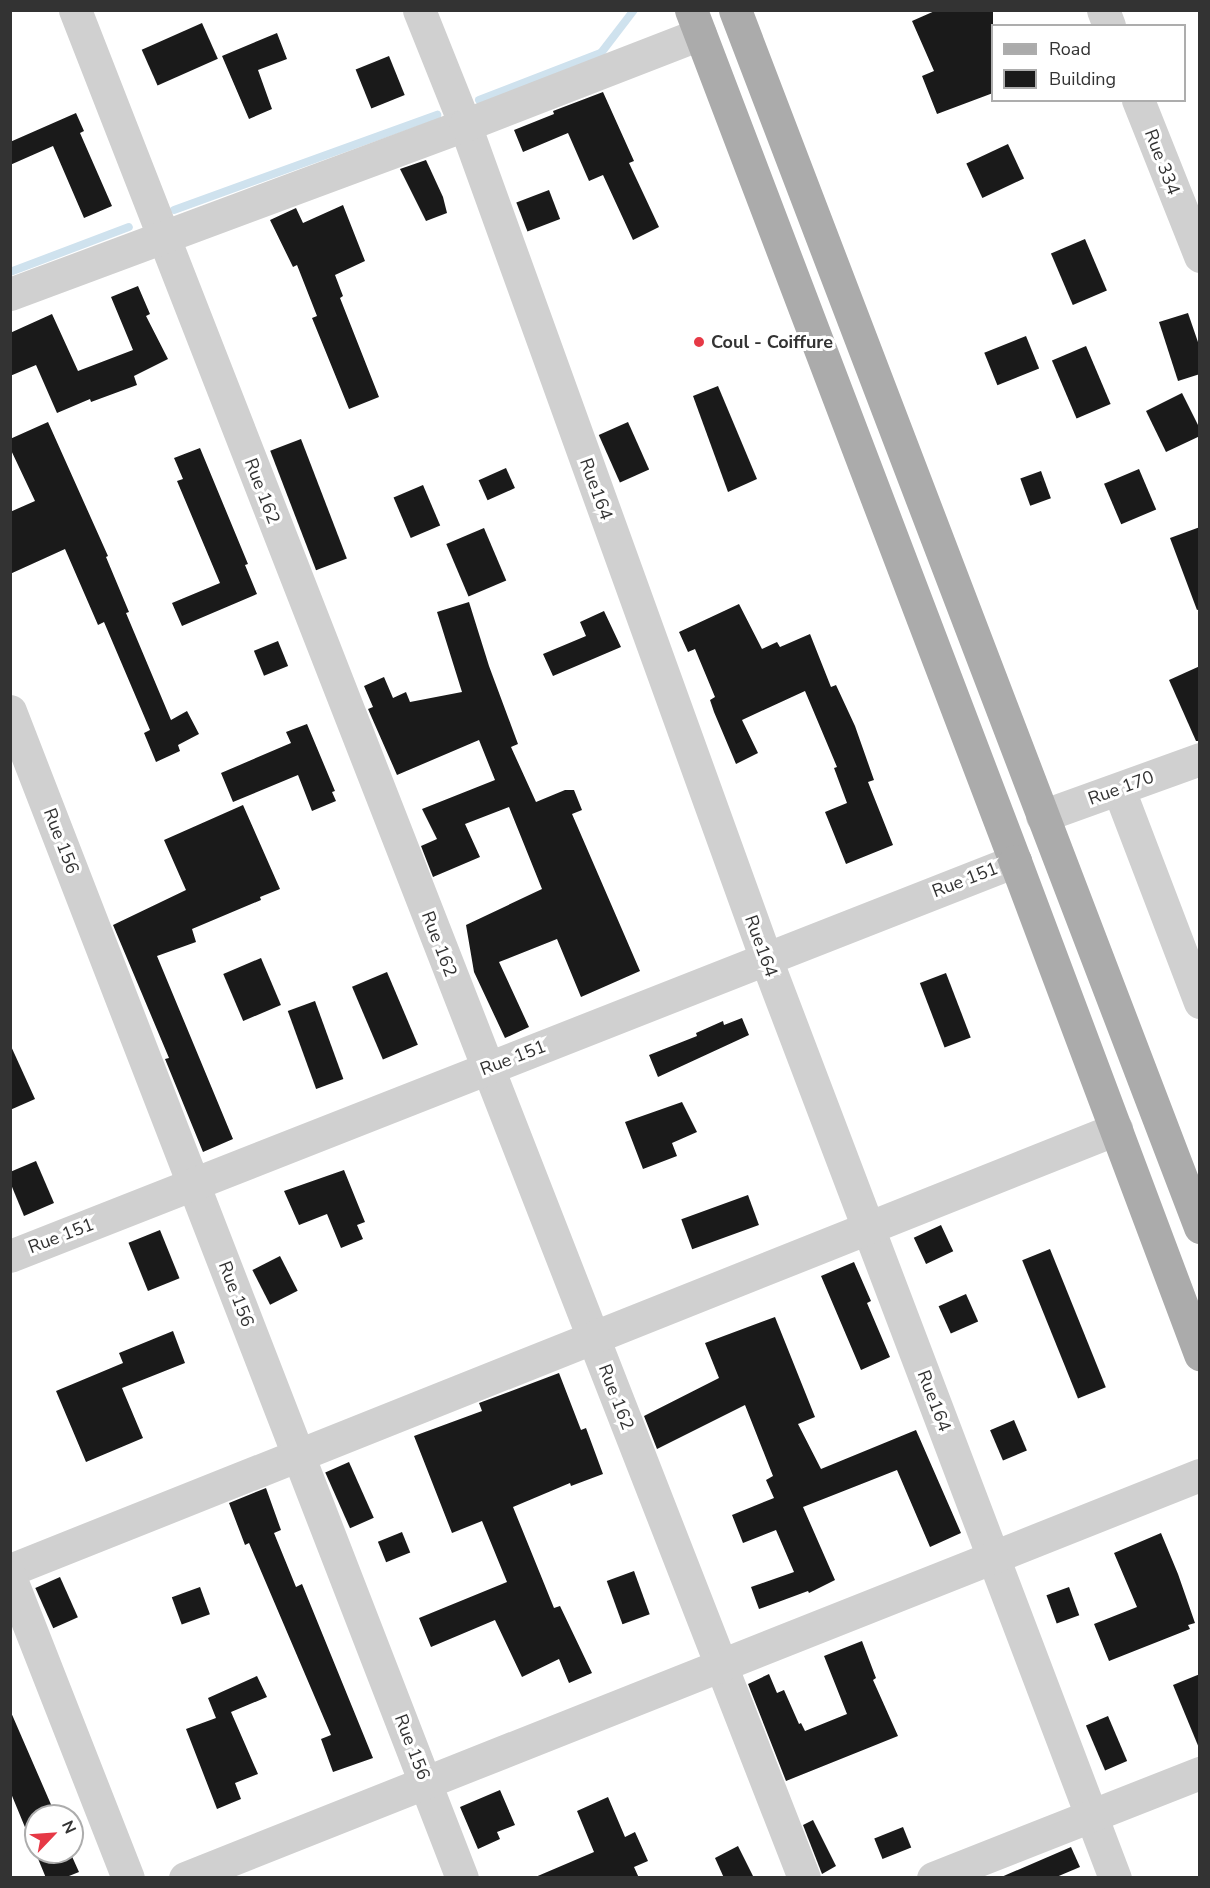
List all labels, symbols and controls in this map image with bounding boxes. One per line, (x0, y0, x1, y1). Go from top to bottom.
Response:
legend (991, 24, 1186, 102)
text: Road (1049, 37, 1091, 61)
text: Building (1049, 67, 1116, 91)
street label: Rue 334 (1140, 126, 1184, 198)
place label: Coul - Coiffure (711, 331, 833, 353)
marker: Coul - Coiffure (692, 335, 706, 349)
street label: Rue 162 (240, 455, 284, 527)
street label: Rue164 (575, 455, 617, 523)
street label: Rue 170 (1085, 766, 1157, 810)
street label: Rue 156 (39, 805, 83, 877)
street label: Rue 151 (929, 858, 1001, 902)
street label: Rue 162 (417, 908, 461, 980)
street label: Rue164 (740, 912, 782, 980)
street label: Rue 151 (477, 1036, 549, 1080)
street label: Rue 151 (25, 1214, 97, 1258)
street label: Rue 156 (214, 1258, 258, 1330)
street label: Rue 162 (594, 1361, 638, 1433)
street label: Rue164 (912, 1367, 956, 1435)
street label: Rue 156 (390, 1711, 434, 1783)
north arrow (24, 1804, 84, 1864)
text: N (56, 1817, 81, 1837)

